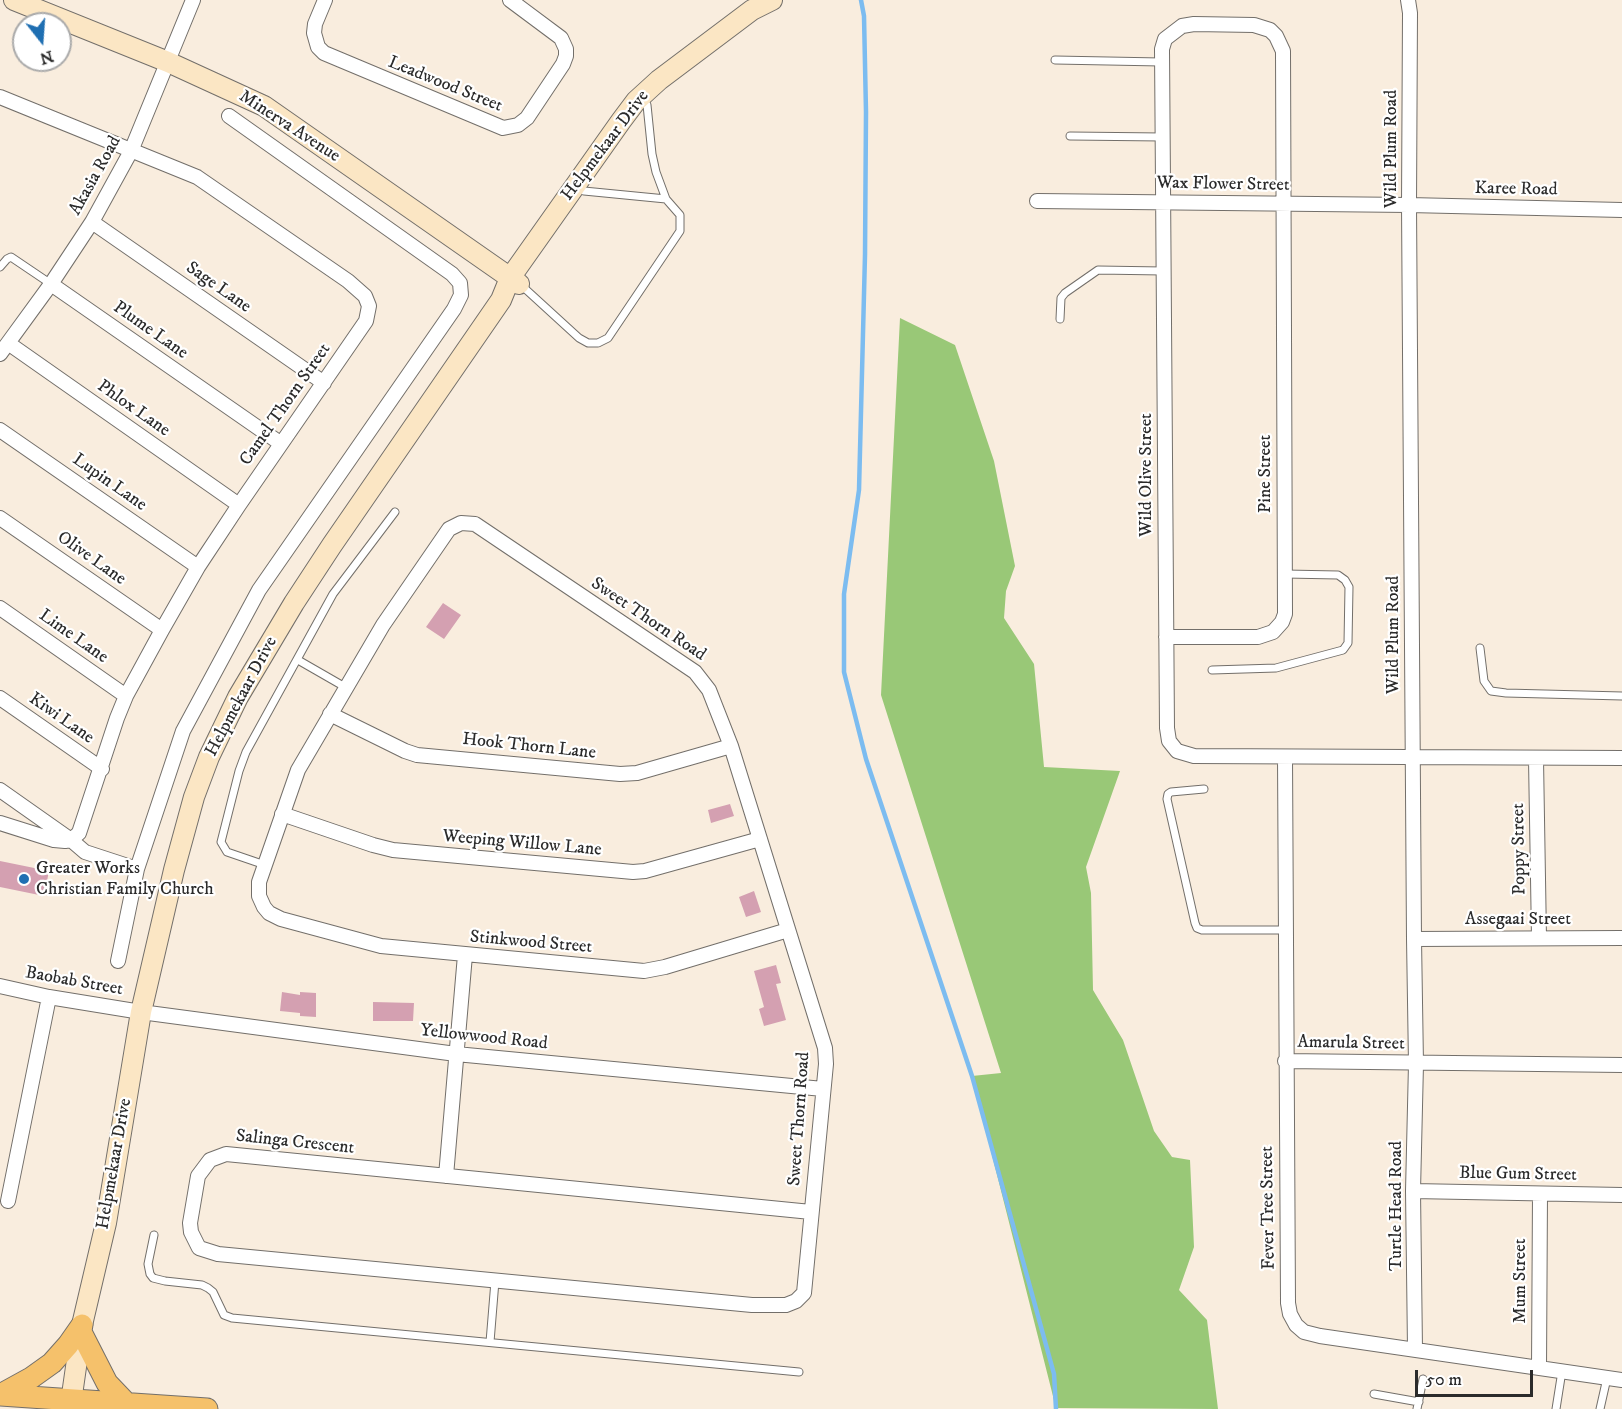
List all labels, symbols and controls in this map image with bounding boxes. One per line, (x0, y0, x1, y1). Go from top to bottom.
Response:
north arrow (12, 12, 72, 72)
text: N (37, 46, 56, 69)
street label: Leadwood Street (385, 52, 505, 118)
street label: Minerva Avenue (234, 86, 344, 168)
street label: Helpmekaar Drive (558, 87, 654, 205)
street label: Wild Plum Road (1381, 90, 1403, 208)
street label: Akasia Road (65, 133, 127, 219)
street label: Wax Flower Street (1156, 173, 1290, 197)
street label: Karee Road (1474, 178, 1558, 202)
street label: Sage Lane (181, 258, 255, 318)
street label: Plume Lane (108, 297, 192, 365)
street label: Camel Thorn Street (236, 340, 336, 470)
street label: Phlox Lane (92, 376, 174, 442)
street label: Wild Olive Street (1136, 413, 1158, 537)
street label: Pine Street (1255, 435, 1277, 513)
street label: Lupin Lane (68, 449, 150, 517)
street label: Olive Lane (52, 527, 130, 591)
street label: Sweet Thorn Road (586, 574, 710, 666)
street label: Wild Plum Road (1383, 576, 1405, 694)
street label: Lime Lane (34, 605, 112, 669)
street label: Helpmekaar Drive (201, 633, 283, 761)
street label: Kiwi Lane (24, 689, 98, 749)
street label: Hook Thorn Lane (461, 729, 597, 765)
street label: Poppy Street (1508, 803, 1532, 895)
street label: Weeping Willow Lane (442, 826, 602, 862)
place label: Greater Works Christian Family Church (36, 858, 214, 900)
marker: Greater Works Christian Family Church (17, 872, 31, 886)
street label: Assegaai Street (1465, 909, 1571, 931)
street label: Stinkwood Street (469, 927, 593, 959)
street label: Baobab Street (24, 963, 124, 1001)
street label: Yellowwood Road (419, 1021, 549, 1055)
street label: Amarula Street (1297, 1032, 1405, 1056)
street label: Sweet Thorn Road (785, 1051, 815, 1187)
street label: Helpmekaar Drive (93, 1097, 137, 1231)
street label: Salinga Crescent (235, 1126, 355, 1160)
street label: Turtle Head Road (1386, 1141, 1408, 1271)
street label: Fever Tree Street (1257, 1146, 1281, 1270)
street label: Blue Gum Street (1459, 1163, 1577, 1187)
street label: Mum Street (1510, 1239, 1532, 1323)
scale bar (1418, 1358, 1536, 1396)
text: 50 m (1426, 1369, 1462, 1391)

